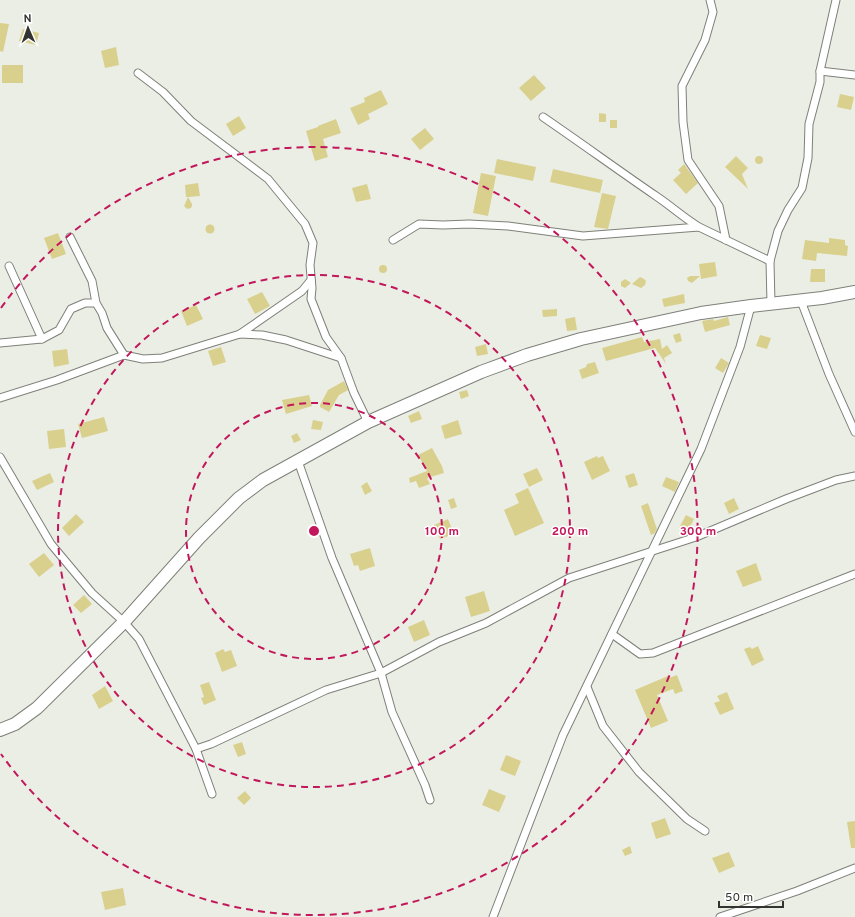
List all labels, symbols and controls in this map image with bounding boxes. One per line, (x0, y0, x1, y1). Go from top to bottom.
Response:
north arrow (8, 8, 48, 48)
text: N (23, 12, 32, 26)
centre of rings (307, 524, 321, 538)
text: 100 m (425, 524, 459, 540)
text: 200 m (552, 524, 588, 540)
text: 300 m (680, 524, 716, 540)
scale bar (719, 883, 783, 909)
text: 50 m (725, 890, 753, 906)

